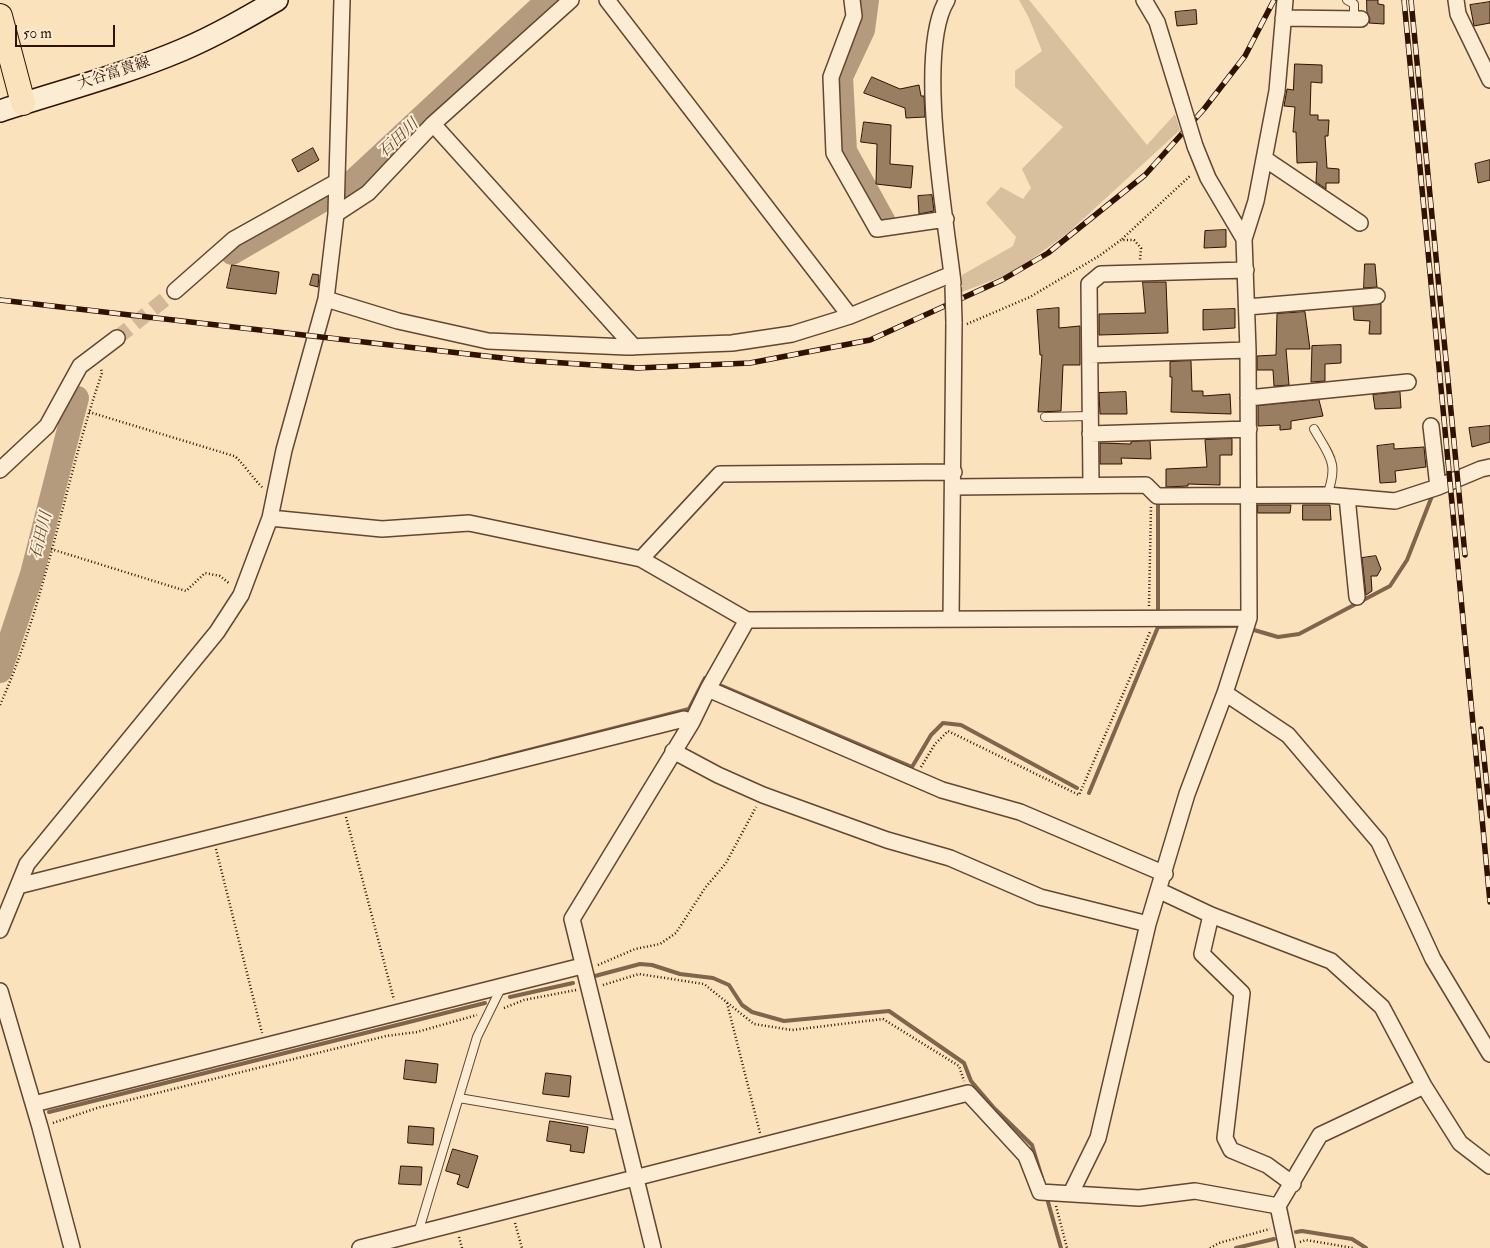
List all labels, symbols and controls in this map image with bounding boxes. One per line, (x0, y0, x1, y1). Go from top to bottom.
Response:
scale bar (18, 15, 118, 47)
text: 50 m (23, 24, 52, 43)
street label: 大谷富貴線 (76, 54, 152, 94)
water label: 石田川 (375, 116, 423, 162)
water label: 石田川 (27, 510, 57, 562)

